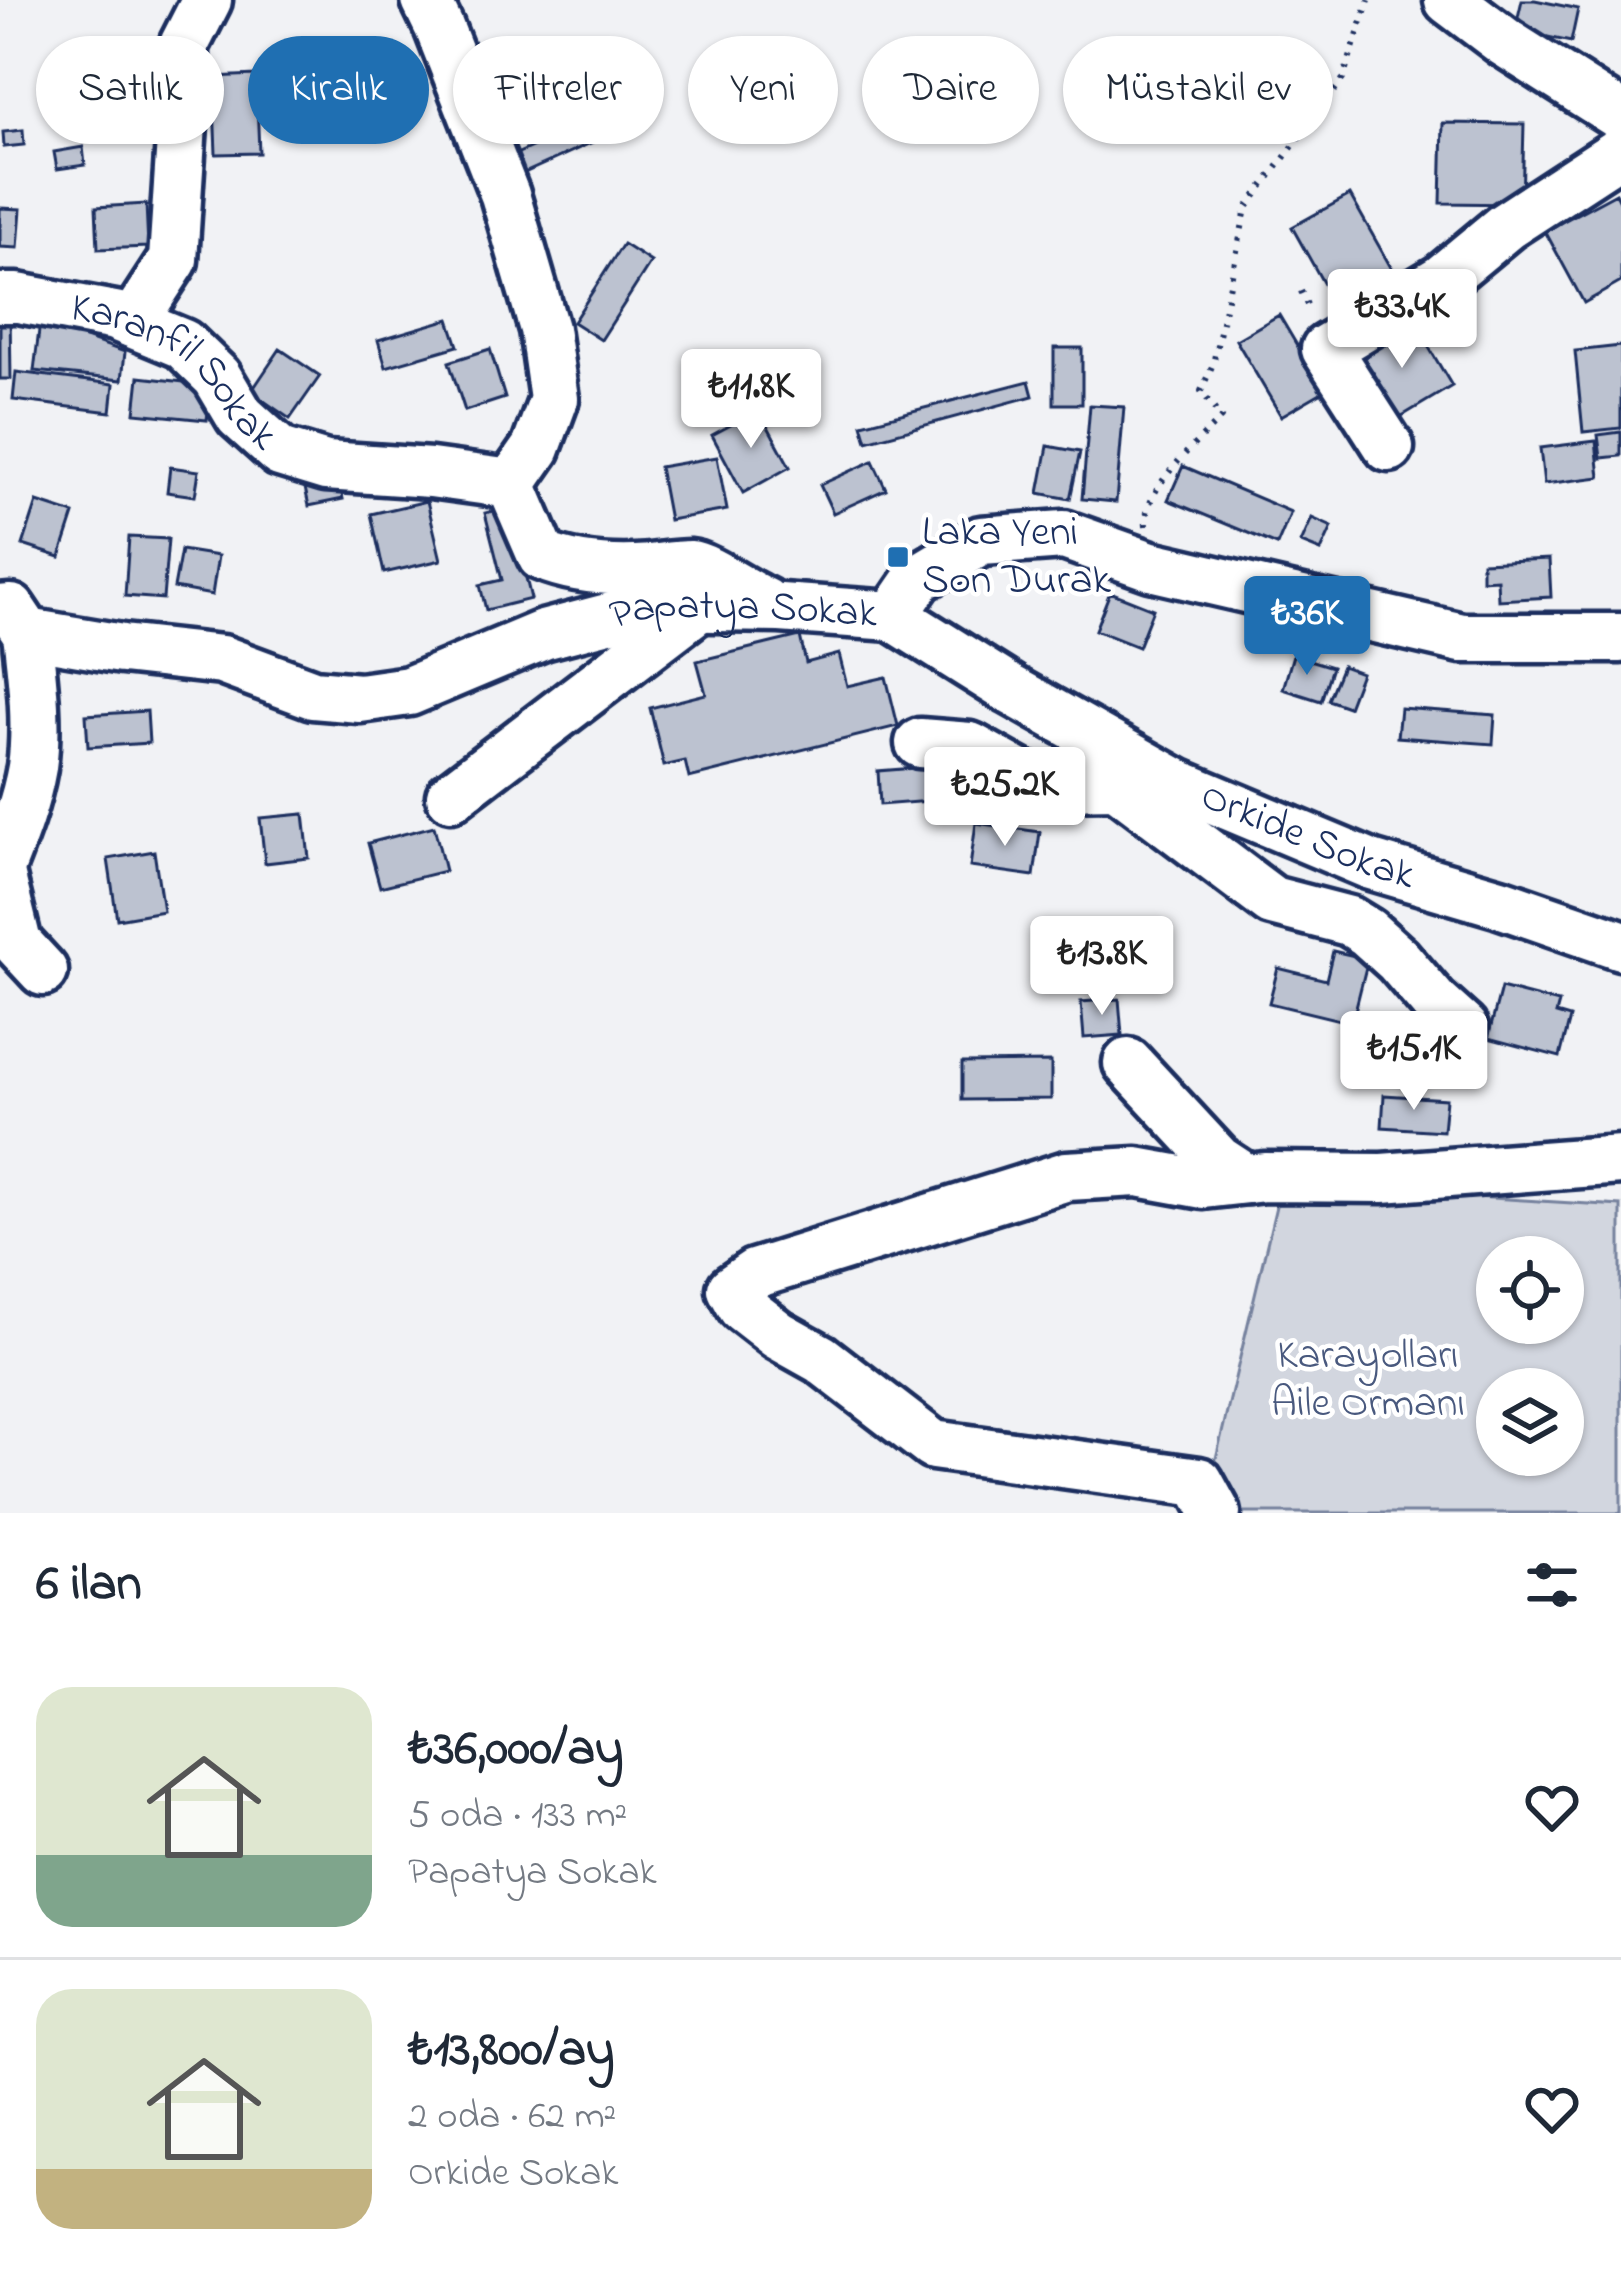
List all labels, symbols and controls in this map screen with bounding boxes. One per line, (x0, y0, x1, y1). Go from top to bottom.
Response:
chip: Satılık (36, 36, 224, 144)
chip: Kiralık (248, 36, 429, 144)
chip: Filtreler (453, 36, 664, 144)
chip: Yeni (688, 36, 838, 144)
chip: Daire (862, 36, 1039, 144)
chip: Müstakil ev (1063, 36, 1333, 144)
pin: ₺33.4K (1304, 269, 1500, 371)
street label: Karanfil Sokak (66, 278, 291, 466)
text: ₺33.4K (1355, 279, 1449, 336)
pin: ₺11.8K (653, 349, 849, 451)
text: ₺11.8K (708, 359, 794, 416)
place label: Laka Yeni Son Durak (922, 503, 1111, 612)
marker: Laka Yeni Son Durak (885, 544, 911, 570)
street label: Papatya Sokak (603, 576, 880, 647)
pin: ₺36K (1236, 576, 1378, 678)
text: ₺36K (1271, 586, 1343, 643)
pin: ₺25.2K (907, 747, 1103, 849)
text: ₺25.2K (951, 757, 1059, 814)
street label: Orkide Sokak (1191, 766, 1422, 907)
pin: ₺13.8K (1004, 916, 1200, 1018)
text: ₺13.8K (1057, 926, 1147, 983)
pin: ₺15.1K (1316, 1011, 1512, 1113)
text: ₺15.1K (1367, 1021, 1461, 1078)
map controls (1476, 1236, 1584, 1476)
button: locate (1476, 1236, 1584, 1344)
park label: Karayolları Aile Ormanı (1271, 1326, 1465, 1435)
button: layers (1476, 1368, 1584, 1476)
text: 6 ilan (36, 1548, 142, 1623)
icon: filters (1519, 1552, 1585, 1618)
text: ₺36,000/ay (408, 1713, 623, 1788)
icon: home (132, 1735, 276, 1879)
icon: heart (1519, 1774, 1585, 1840)
text: 5 oda · 133 m² (408, 1788, 627, 1845)
text: Papatya Sokak (408, 1845, 657, 1902)
text: ₺13,800/ay (408, 2014, 614, 2089)
icon: home (132, 2037, 276, 2181)
icon: heart (1519, 2076, 1585, 2142)
text: 2 oda · 62 m² (408, 2089, 616, 2146)
text: Orkide Sokak (408, 2146, 618, 2203)

